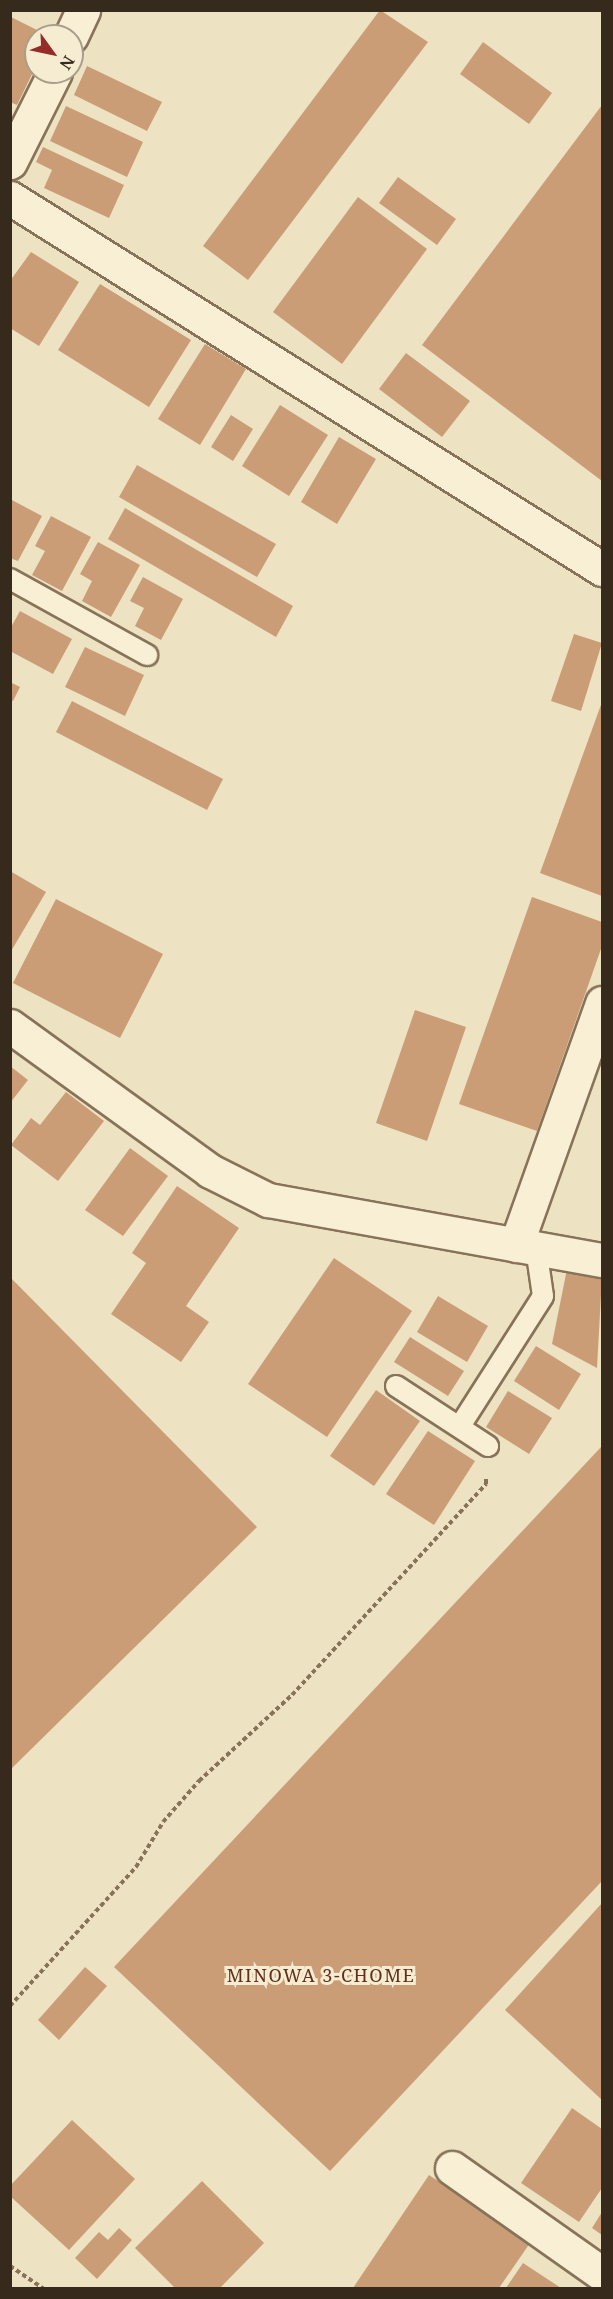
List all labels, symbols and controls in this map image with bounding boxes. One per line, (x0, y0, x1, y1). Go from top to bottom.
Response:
north arrow (24, 24, 84, 84)
text: N (55, 51, 80, 74)
district label: MINOWA 3-CHOME (227, 1964, 415, 1986)

